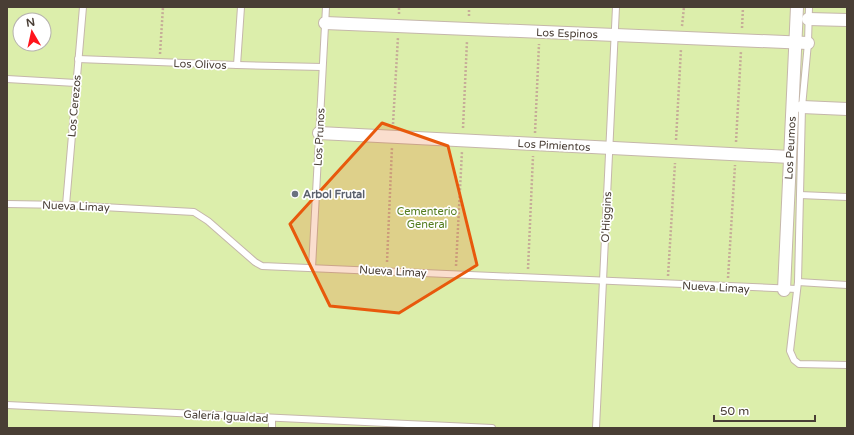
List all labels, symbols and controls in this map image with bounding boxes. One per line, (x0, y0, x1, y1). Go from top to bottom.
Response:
north arrow (12, 12, 52, 52)
text: N (25, 16, 36, 30)
street label: Los Espinos (536, 26, 598, 41)
street label: Los Olivos (173, 57, 227, 72)
street label: Los Cerezos (65, 74, 84, 138)
street label: Los Prunos (311, 108, 328, 166)
street label: Los Peumos (782, 116, 799, 180)
street label: Los Pimientos (517, 137, 591, 154)
place label: Arbol Frutal (303, 188, 365, 201)
marker: Arbol Frutal (290, 189, 300, 199)
street label: O'Higgins (599, 191, 614, 243)
street label: Nueva Limay (42, 199, 110, 214)
park label: Cementerio General (397, 205, 458, 231)
street label: Nueva Limay (359, 263, 427, 280)
street label: Nueva Limay (682, 279, 750, 296)
scale bar (714, 397, 815, 423)
text: 50 m (720, 404, 749, 418)
street label: Galería Igualdad (183, 408, 269, 425)

